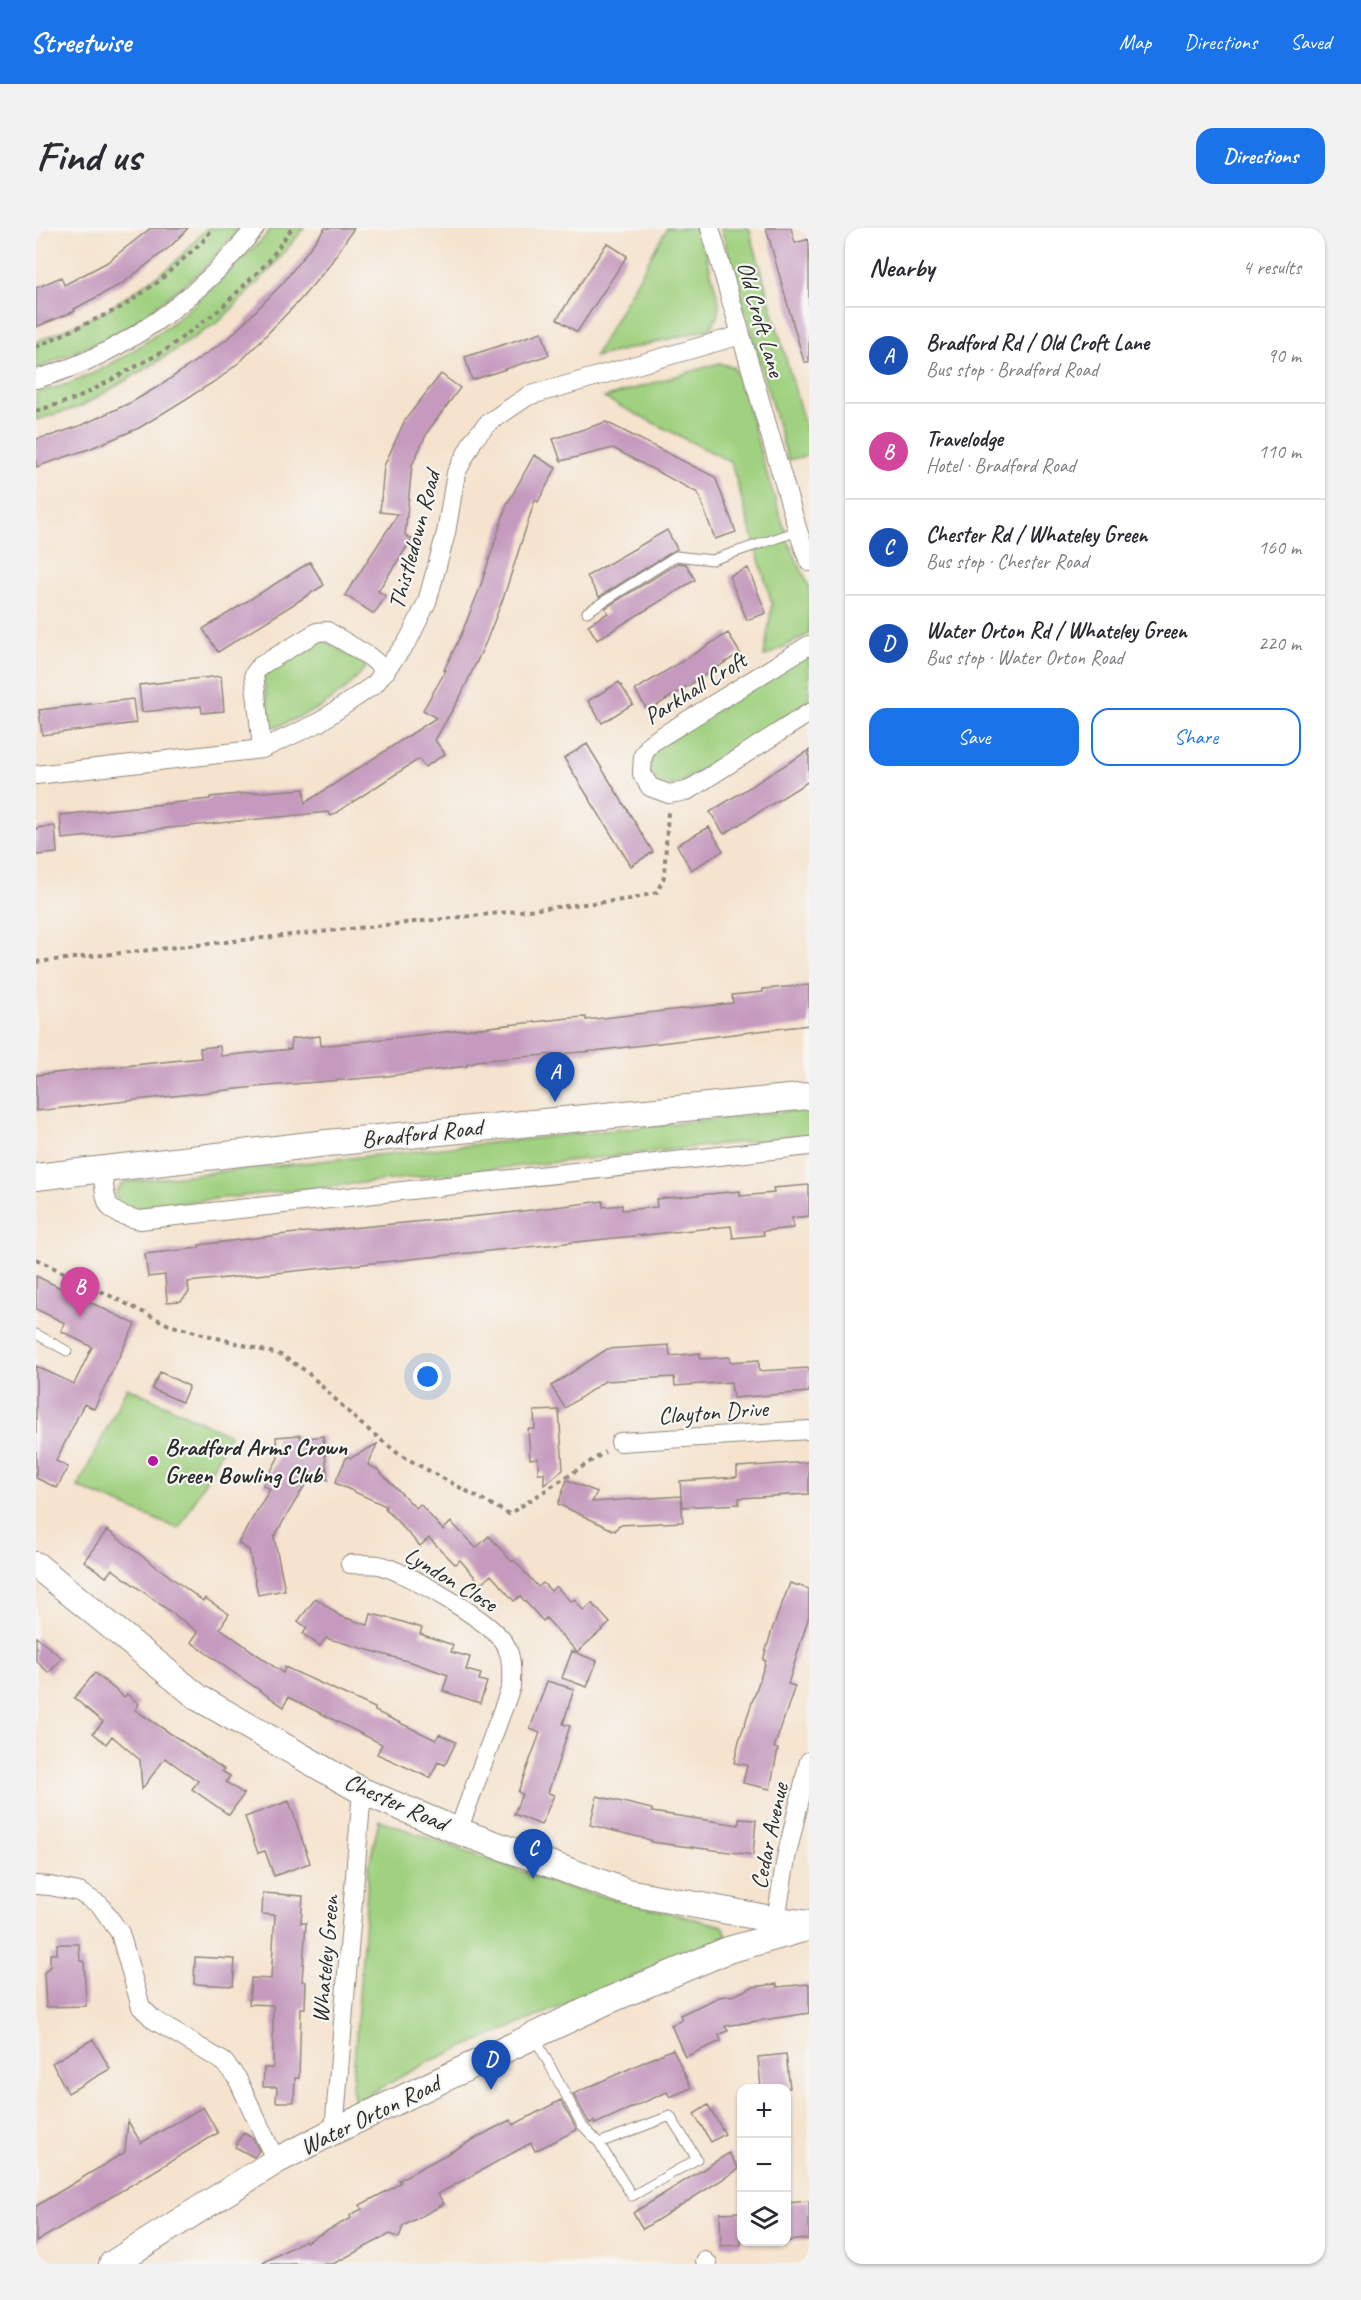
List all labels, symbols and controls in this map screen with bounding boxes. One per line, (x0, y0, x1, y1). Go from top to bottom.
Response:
text: Streetwise (30, 25, 131, 60)
text: Map (1119, 29, 1151, 55)
text: Directions (1184, 29, 1257, 55)
text: Saved (1290, 29, 1331, 55)
button: Directions (1196, 128, 1325, 184)
text: Find us (36, 130, 141, 183)
text: Nearby (869, 251, 934, 284)
text: 4 results (1242, 255, 1301, 280)
street label: Old Croft Lane (730, 258, 792, 382)
text: Bradford Rd / Old Croft Lane (926, 329, 1149, 357)
text: A (883, 343, 894, 368)
text: 90 m (1267, 343, 1301, 368)
text: Bus stop · Bradford Road (926, 357, 1098, 382)
text: Travelodge (926, 425, 1003, 453)
text: B (883, 439, 894, 464)
text: 110 m (1258, 439, 1301, 464)
text: Hotel · Bradford Road (926, 453, 1075, 478)
street label: Thistledown Road (381, 464, 448, 613)
text: Chester Rd / Whateley Green (926, 521, 1147, 549)
text: C (884, 535, 893, 560)
text: 160 m (1258, 535, 1301, 560)
text: Bus stop · Chester Road (926, 549, 1088, 574)
text: Water Orton Rd / Whateley Green (926, 617, 1187, 645)
text: D (883, 631, 894, 656)
text: 220 m (1258, 631, 1301, 656)
street label: Parkhall Croft (638, 644, 753, 731)
text: Bus stop · Water Orton Road (926, 645, 1123, 670)
button: Save (869, 708, 1079, 766)
button: Share (1091, 708, 1301, 766)
pin: A (536, 1052, 574, 1102)
street label: Bradford Road (360, 1111, 487, 1154)
pin: B (60, 1268, 99, 1317)
your location (413, 1362, 442, 1391)
street label: Clayton Drive (657, 1393, 771, 1431)
place label: Bradford Arms Crown Green Bowling Club (165, 1432, 348, 1490)
marker: Bradford Arms Crown Green Bowling Club (146, 1454, 160, 1468)
street label: Lyndon Close (399, 1540, 505, 1620)
street label: Chester Road (340, 1766, 455, 1839)
street label: Cedar Avenue (743, 1778, 795, 1892)
pin: C (514, 1830, 552, 1879)
street label: Whateley Green (304, 1893, 346, 2024)
pin: D (472, 2040, 510, 2090)
street label: Water Orton Road (295, 2067, 448, 2162)
map controls (737, 2084, 791, 2246)
button: + (737, 2084, 791, 2138)
button: − (737, 2138, 791, 2192)
button: layers (737, 2192, 791, 2246)

